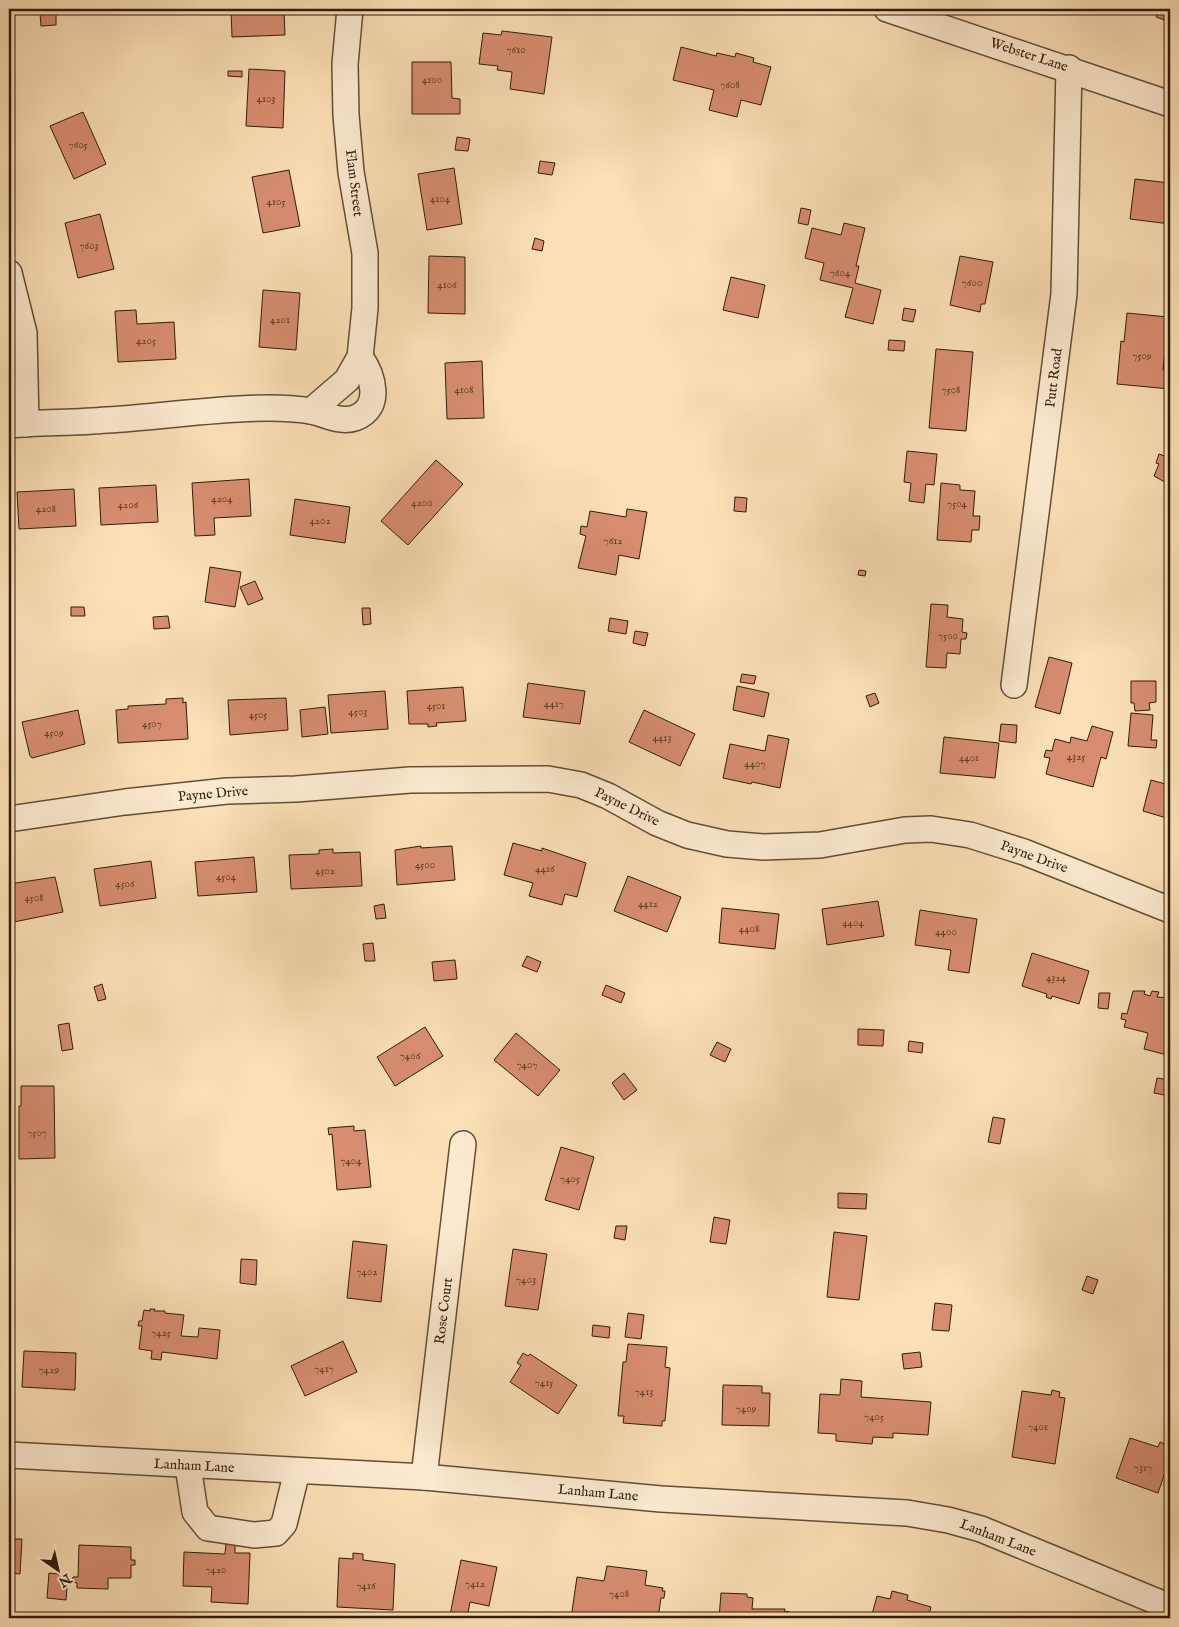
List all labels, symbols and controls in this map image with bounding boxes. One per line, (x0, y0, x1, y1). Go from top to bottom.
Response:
street label: Webster Lane (988, 34, 1071, 76)
house number: 7610 (506, 43, 526, 57)
house number: 4100 (422, 73, 442, 87)
house number: 7608 (720, 78, 740, 92)
house number: 4103 (257, 92, 275, 106)
house number: 7605 (68, 138, 88, 152)
street label: Flam Street (341, 148, 367, 218)
house number: 4104 (430, 192, 451, 206)
house number: 4105 (267, 195, 285, 209)
house number: 7603 (79, 239, 99, 253)
house number: 7604 (830, 266, 851, 280)
house number: 7600 (962, 276, 982, 290)
house number: 4106 (437, 278, 457, 292)
house number: 4201 (270, 313, 290, 327)
house number: 4205 (136, 334, 156, 348)
street label: Putt Road (1041, 347, 1067, 409)
house number: 7509 (1132, 349, 1152, 363)
house number: 4108 (454, 383, 474, 397)
house number: 7508 (942, 383, 960, 397)
house number: 4204 (211, 492, 233, 506)
house number: 4200 (411, 496, 433, 510)
house number: 7504 (947, 497, 968, 511)
house number: 4206 (118, 498, 139, 512)
house number: 4208 (36, 502, 56, 516)
house number: 4202 (309, 514, 331, 528)
house number: 7612 (604, 534, 622, 548)
house number: 7500 (938, 629, 958, 643)
house number: 4417 (544, 697, 564, 711)
house number: 4501 (427, 699, 445, 713)
house number: 4503 (349, 705, 367, 719)
house number: 4505 (249, 708, 267, 722)
house number: 4507 (142, 717, 162, 731)
house number: 4509 (44, 726, 64, 740)
house number: 4413 (653, 731, 672, 745)
house number: 4325 (1067, 750, 1085, 764)
house number: 4401 (959, 751, 979, 765)
house number: 4407 (744, 757, 766, 771)
street label: Payne Drive (177, 782, 249, 806)
street label: Payne Drive (591, 783, 663, 831)
street label: Payne Drive (998, 837, 1071, 878)
house number: 4500 (415, 858, 435, 872)
house number: 4416 (535, 862, 555, 876)
house number: 4502 (315, 864, 335, 878)
house number: 4504 (216, 870, 237, 884)
house number: 4506 (115, 877, 135, 891)
house number: 4508 (24, 891, 44, 905)
house number: 4412 (638, 897, 658, 911)
house number: 4404 (842, 916, 864, 930)
house number: 4408 (739, 922, 759, 936)
house number: 4400 (935, 925, 957, 939)
house number: 4324 (1046, 971, 1067, 985)
house number: 7406 (400, 1049, 421, 1063)
house number: 7407 (516, 1058, 538, 1072)
house number: 7507 (27, 1126, 47, 1140)
house number: 7404 (340, 1154, 362, 1168)
house number: 7405 (560, 1172, 580, 1186)
house number: 7402 (356, 1265, 378, 1279)
house number: 7403 (516, 1273, 536, 1287)
street label: Rose Court (431, 1276, 457, 1345)
house number: 7425 (151, 1326, 171, 1340)
house number: 7417 (314, 1362, 334, 1376)
house number: 7429 (39, 1363, 59, 1377)
house number: 7415 (535, 1376, 553, 1390)
house number: 7413 (635, 1385, 653, 1399)
house number: 7409 (736, 1402, 757, 1416)
house number: 7405 (864, 1410, 884, 1424)
house number: 7401 (1028, 1420, 1048, 1434)
street label: Lanham Lane (153, 1455, 235, 1477)
house number: 7317 (1134, 1461, 1152, 1475)
street label: Lanham Lane (557, 1481, 640, 1506)
street label: Lanham Lane (957, 1515, 1039, 1561)
north arrow (32, 1544, 82, 1594)
house number: 7420 (205, 1563, 227, 1577)
text: N (55, 1569, 76, 1591)
house number: 7412 (465, 1577, 485, 1591)
house number: 7416 (356, 1579, 376, 1593)
house number: 7408 (609, 1587, 629, 1601)

